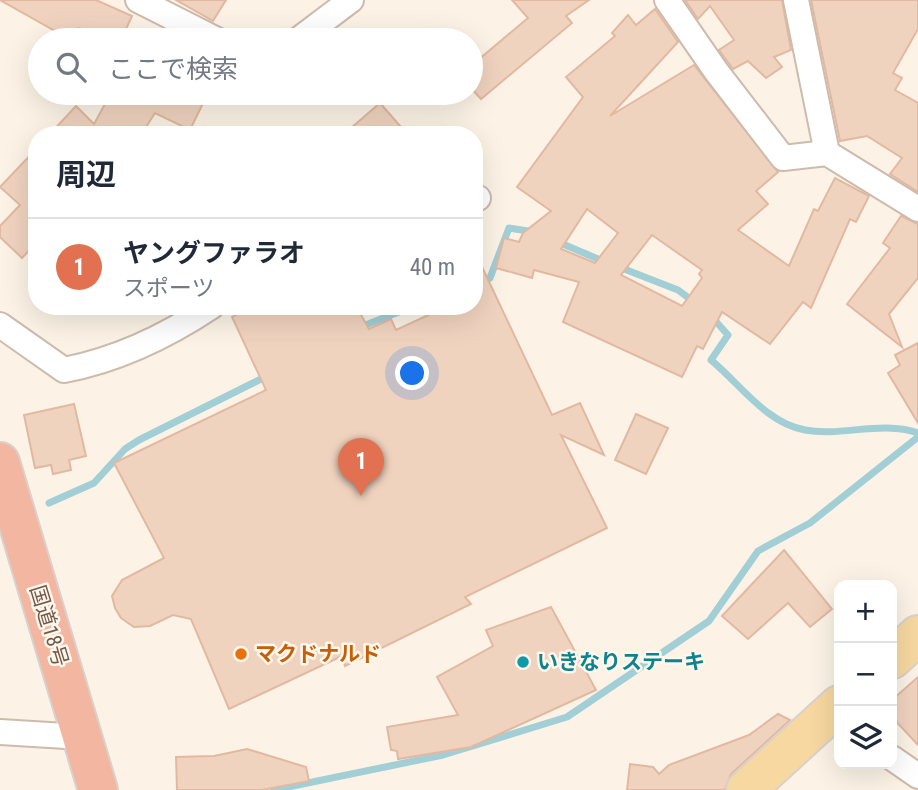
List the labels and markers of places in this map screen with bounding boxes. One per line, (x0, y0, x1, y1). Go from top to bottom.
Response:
pin: 1 (338, 438, 384, 496)
place label: マクドナルド (255, 642, 381, 666)
marker: マクドナルド (233, 646, 249, 662)
place label: いきなりステーキ (537, 650, 705, 674)
marker: いきなりステーキ (515, 654, 531, 670)

